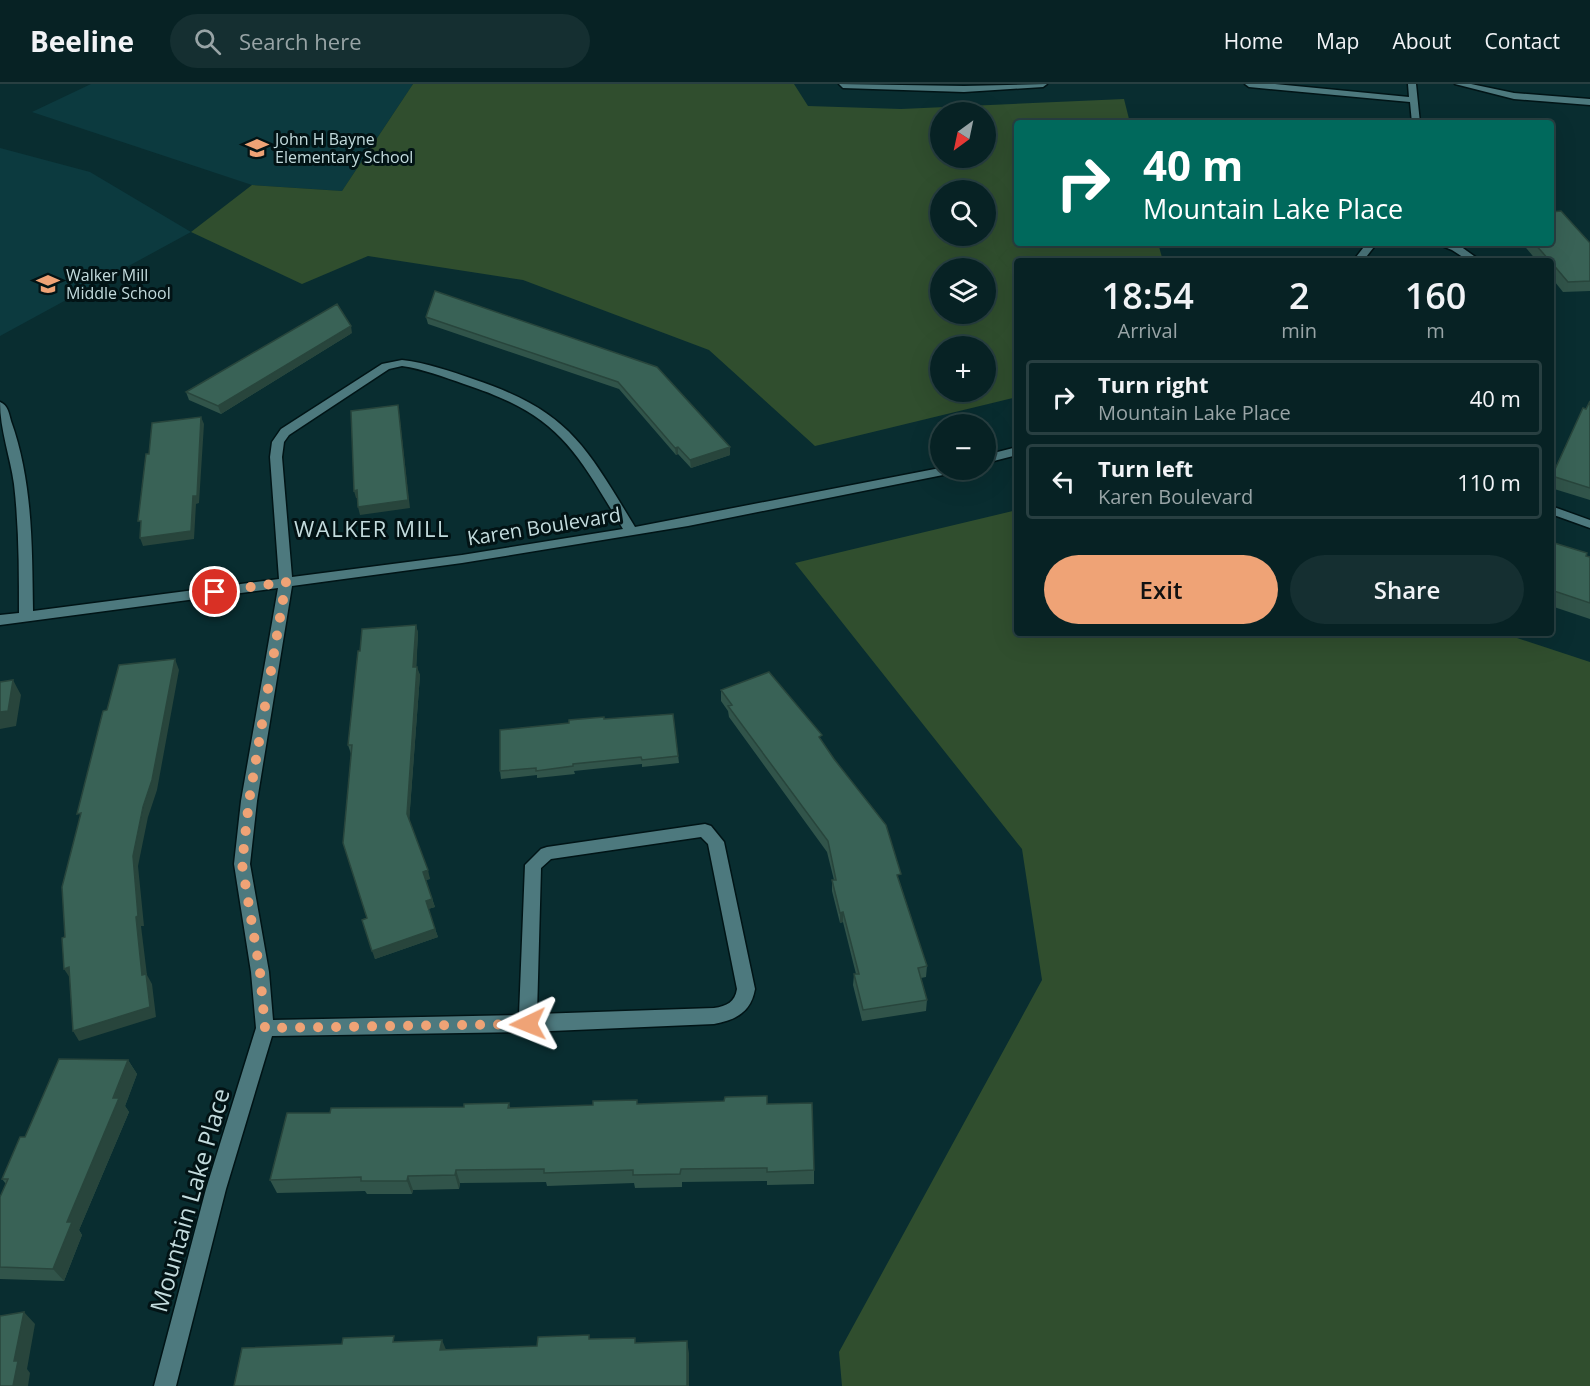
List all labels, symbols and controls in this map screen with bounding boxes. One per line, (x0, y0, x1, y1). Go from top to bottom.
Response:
search box (170, 14, 590, 68)
text: Beeline (30, 22, 134, 60)
icon: search (191, 25, 224, 58)
text: Search here (239, 26, 362, 56)
text: Home (1224, 27, 1283, 55)
text: Map (1316, 27, 1359, 55)
text: About (1392, 27, 1452, 55)
text: Contact (1485, 27, 1560, 55)
north arrow (930, 102, 996, 168)
map controls (930, 102, 996, 480)
place label: John H Bayne Elementary School (273, 128, 413, 168)
school or university icon: John H Bayne Elementary School (244, 135, 270, 161)
text: 40 m (1143, 136, 1243, 193)
icon: right (1044, 144, 1122, 222)
button: search (930, 180, 996, 246)
text: Mountain Lake Place (1143, 190, 1403, 227)
button: layers (930, 258, 996, 324)
place label: Walker Mill Middle School (66, 264, 171, 304)
school or university icon: Walker Mill Middle School (35, 271, 61, 297)
text: 18:54 (1102, 271, 1194, 320)
text: 2 (1289, 271, 1310, 320)
text: 160 (1405, 271, 1466, 320)
text: Arrival (1118, 317, 1178, 344)
text: min (1281, 317, 1317, 344)
text: m (1426, 317, 1445, 344)
button: + (930, 336, 996, 402)
text: Turn right (1098, 369, 1209, 399)
icon: right (1047, 381, 1080, 414)
text: 40 m (1470, 383, 1521, 413)
text: Mountain Lake Place (1098, 399, 1291, 426)
button: − (930, 414, 996, 480)
text: Turn left (1098, 453, 1193, 483)
icon: left (1047, 465, 1080, 498)
text: 110 m (1457, 467, 1521, 497)
text: Karen Boulevard (1098, 483, 1253, 510)
street label: Karen Boulevard (465, 501, 623, 551)
district label: WALKER MILL (294, 513, 450, 543)
button: Exit (1044, 555, 1278, 624)
button: Share (1290, 555, 1524, 624)
pin (189, 566, 240, 617)
icon: arrive (198, 575, 231, 608)
position arrow (496, 992, 560, 1056)
street label: Mountain Lake Place (141, 1084, 237, 1316)

